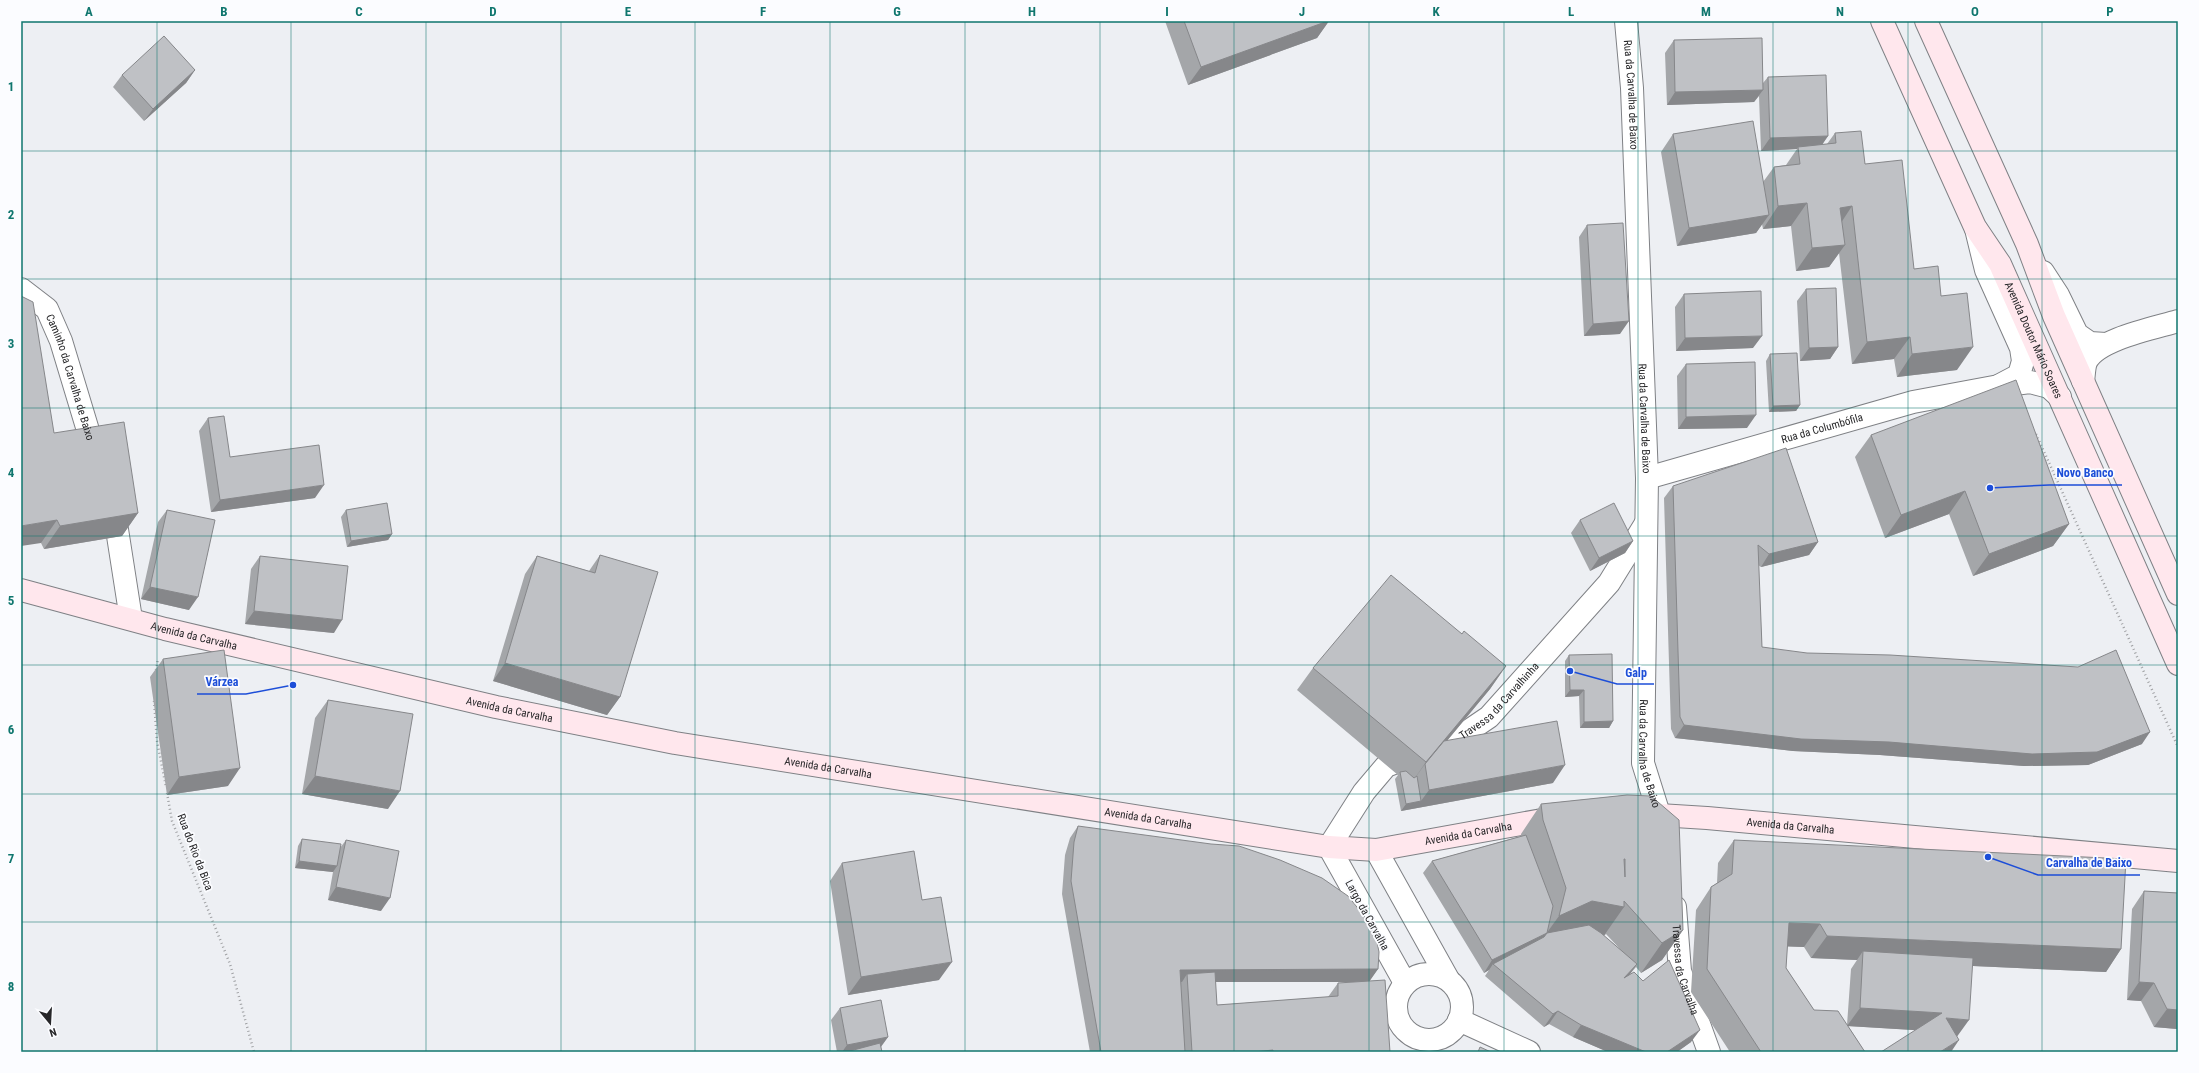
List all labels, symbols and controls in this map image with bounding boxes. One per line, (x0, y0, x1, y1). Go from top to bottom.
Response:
text: A (85, 4, 93, 19)
text: B (220, 4, 228, 19)
text: C (355, 4, 363, 19)
text: D (489, 4, 497, 19)
text: E (625, 4, 632, 19)
text: F (760, 4, 766, 19)
text: G (893, 4, 901, 19)
text: H (1028, 4, 1036, 19)
text: I (1165, 4, 1169, 19)
text: J (1299, 4, 1305, 19)
text: K (1432, 4, 1440, 19)
text: L (1568, 4, 1574, 19)
text: M (1701, 4, 1711, 19)
text: N (1836, 4, 1844, 19)
text: O (1971, 4, 1979, 19)
text: P (2106, 4, 2114, 19)
street label: Rua da Carvalha de Baixo (1621, 39, 1641, 150)
text: 1 (8, 79, 14, 94)
text: 2 (8, 207, 15, 222)
street label: Avenida Doutor Mário Soares (2002, 280, 2065, 400)
street label: Caminho da Carvalha de Baixo (44, 312, 97, 442)
text: 3 (8, 336, 14, 351)
street label: Rua da Carvalha de Baixo (1636, 363, 1653, 474)
street label: Rua da Columbófila (1780, 410, 1864, 446)
callout: Novo Banco (2049, 461, 2122, 485)
text: 4 (8, 465, 15, 480)
text: Novo Banco (2056, 466, 2114, 480)
text: 5 (8, 593, 15, 608)
street label: Avenida da Carvalha (149, 619, 238, 652)
street label: Travessa da Carvalhinha (1457, 660, 1541, 742)
callout: Galp (1617, 660, 1654, 684)
text: Galp (1625, 666, 1647, 680)
callout: Várzea (197, 670, 246, 694)
text: Várzea (205, 675, 239, 689)
street label: Avenida da Carvalha (465, 694, 554, 725)
street label: Rua da Carvalha de Baixo (1636, 699, 1663, 810)
text: 6 (8, 722, 15, 737)
street label: Avenida da Carvalha (784, 754, 873, 781)
street label: Avenida da Carvalha (1104, 805, 1193, 832)
street label: Rua do Rio da Bica (174, 812, 216, 892)
street label: Avenida da Carvalha (1746, 815, 1835, 836)
street label: Avenida da Carvalha (1424, 819, 1513, 848)
text: 7 (8, 851, 15, 866)
callout: Carvalha de Baixo (2038, 851, 2140, 875)
text: Carvalha de Baixo (2046, 856, 2132, 870)
street label: Largo da Carvalha (1342, 878, 1392, 952)
street label: Travessa da Carvalha (1670, 924, 1702, 1017)
text: 8 (8, 979, 14, 994)
north arrow (30, 1003, 70, 1043)
text: N (47, 1025, 58, 1039)

